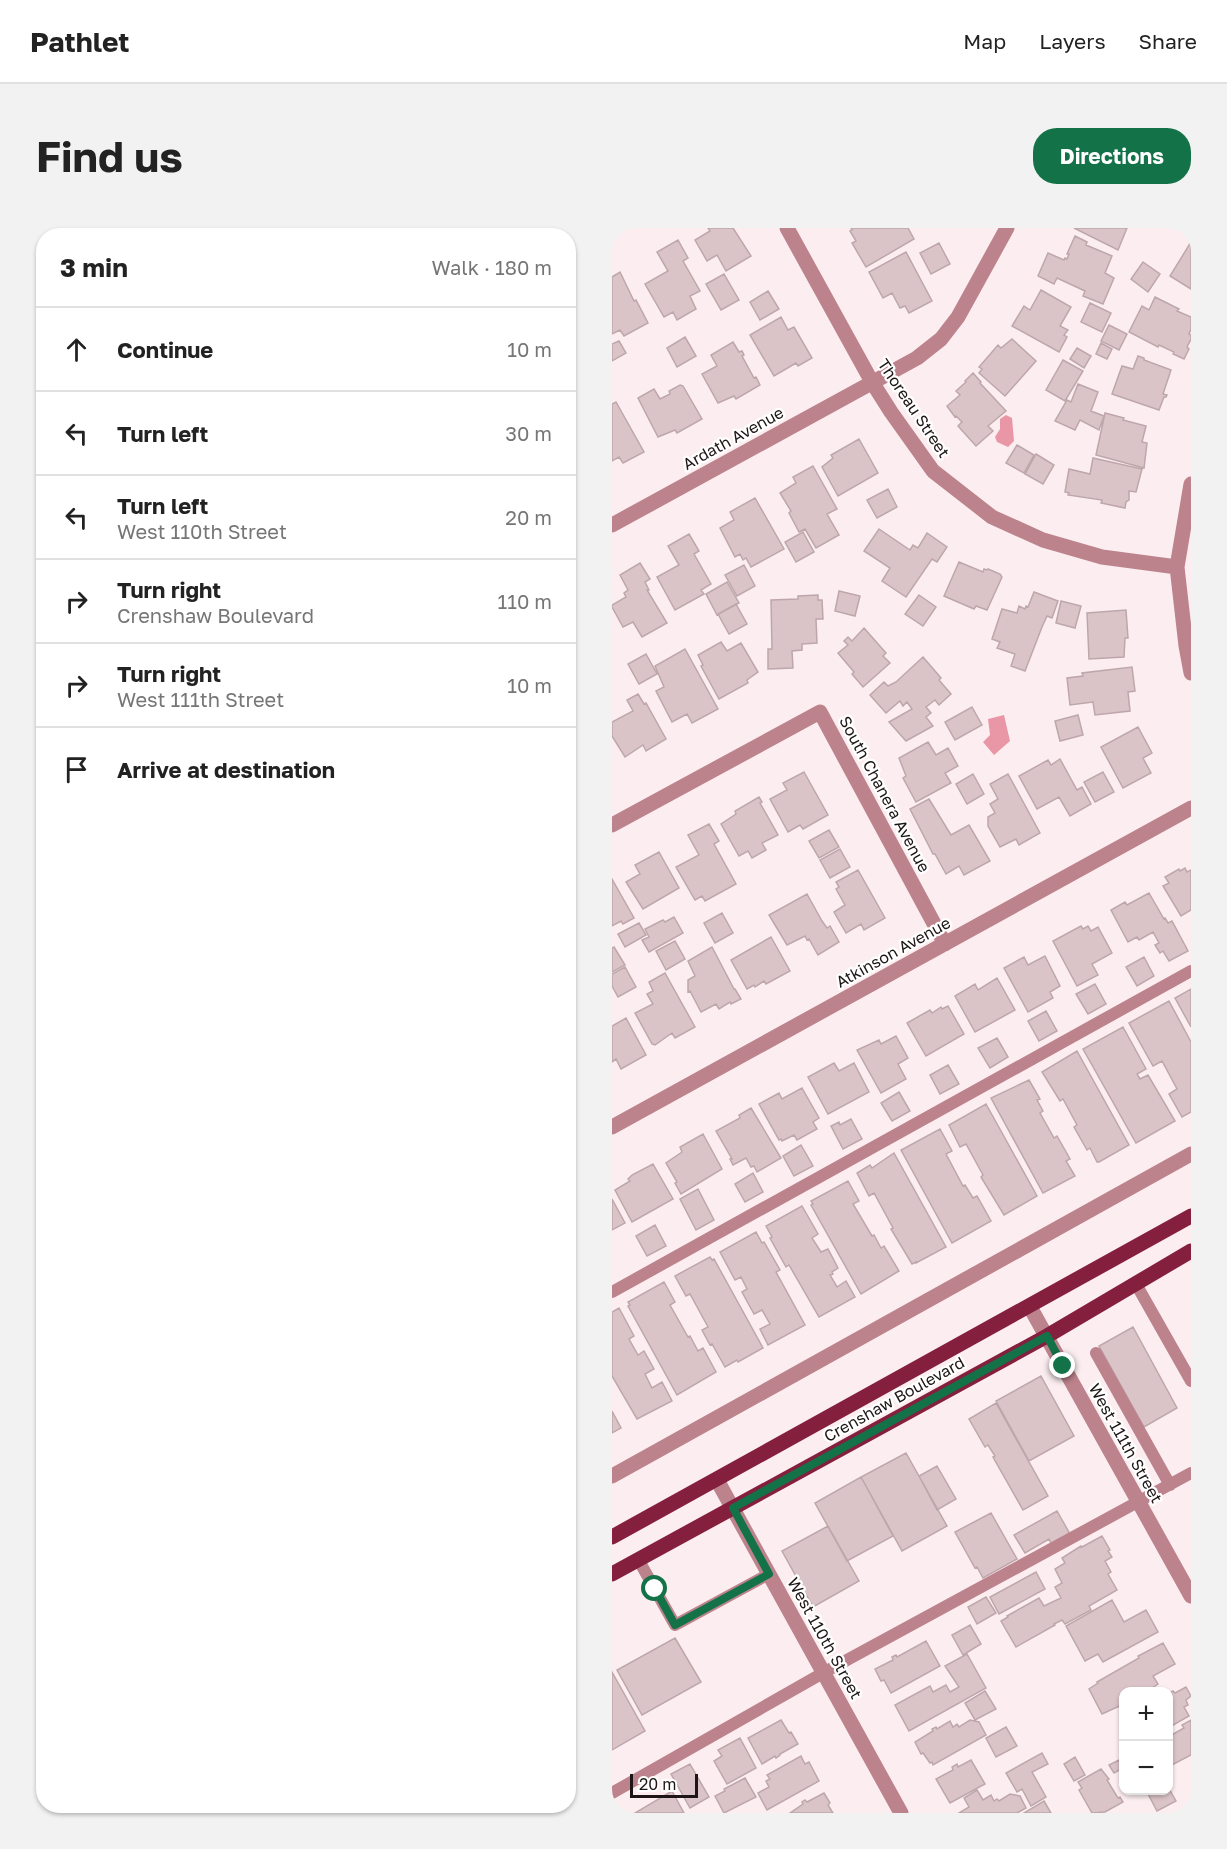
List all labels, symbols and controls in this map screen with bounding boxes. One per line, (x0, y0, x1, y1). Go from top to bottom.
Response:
text: Pathlet (30, 25, 130, 58)
text: Map (963, 28, 1006, 54)
text: Layers (1039, 28, 1106, 54)
text: Share (1139, 28, 1197, 54)
button: Directions (1033, 128, 1191, 184)
text: Find us (36, 131, 183, 181)
text: 3 min (60, 252, 128, 283)
text: Walk · 180 m (432, 255, 552, 279)
icon: ahead (60, 333, 93, 366)
text: Continue (117, 336, 213, 363)
text: 10 m (507, 337, 552, 361)
street label: Thoreau Street (874, 355, 954, 461)
street label: Ardath Avenue (679, 402, 787, 474)
icon: left (60, 417, 93, 450)
text: Turn left (117, 420, 208, 447)
text: 30 m (505, 421, 552, 445)
text: Turn left (117, 492, 208, 519)
icon: left (60, 501, 93, 534)
text: 20 m (505, 505, 552, 529)
text: West 110th Street (117, 519, 287, 543)
text: Turn right (117, 576, 221, 603)
icon: right (60, 585, 93, 618)
text: 110 m (498, 589, 552, 613)
text: Crenshaw Boulevard (117, 603, 314, 627)
text: Turn right (117, 660, 221, 687)
icon: right (60, 669, 93, 702)
text: 10 m (507, 673, 552, 697)
text: West 111th Street (117, 687, 284, 711)
street label: South Chanera Avenue (835, 712, 935, 876)
icon: arrive (60, 753, 93, 786)
text: Arrive at destination (117, 756, 335, 783)
street label: Atkinson Avenue (832, 912, 954, 992)
street label: Crenshaw Boulevard (820, 1352, 968, 1446)
route end (1049, 1352, 1075, 1378)
street label: West 111th Street (1085, 1380, 1167, 1506)
street label: West 110th Street (783, 1574, 867, 1702)
route start (641, 1575, 667, 1601)
map controls (1119, 1687, 1173, 1795)
button: + (1119, 1687, 1173, 1741)
button: − (1119, 1741, 1173, 1795)
scale bar (630, 1771, 698, 1798)
text: 20 m (639, 1774, 676, 1794)

